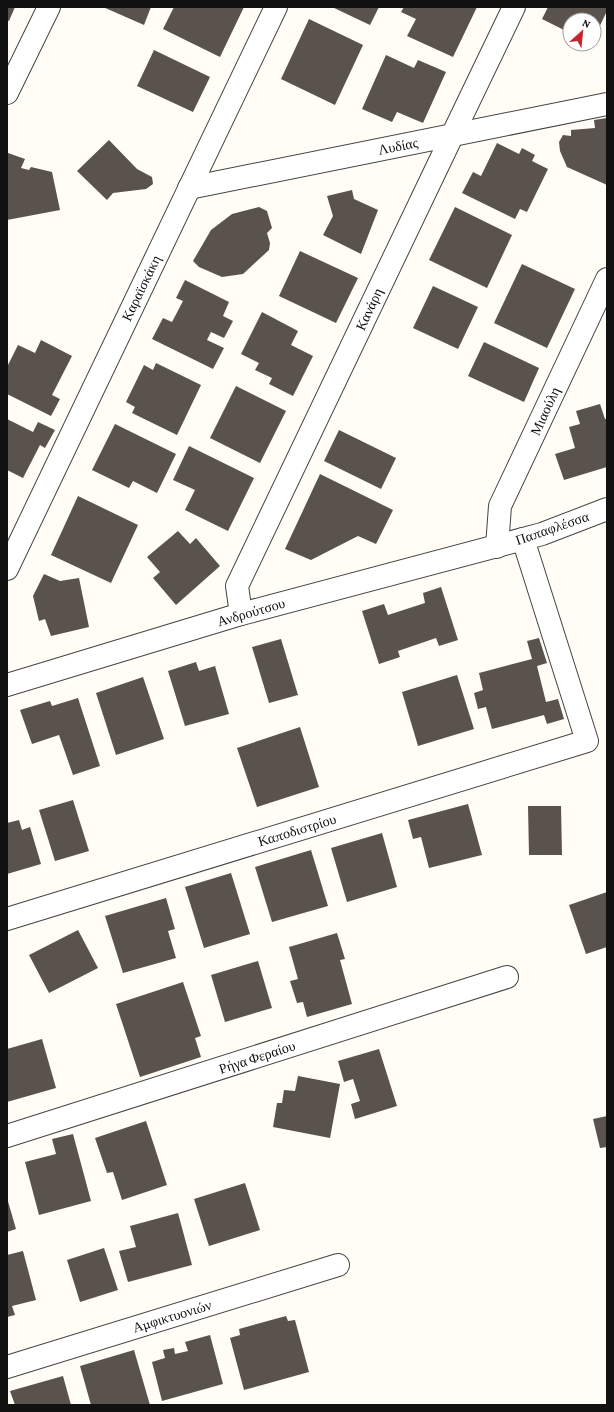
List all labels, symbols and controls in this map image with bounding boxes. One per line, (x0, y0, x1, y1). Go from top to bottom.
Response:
north arrow (562, 12, 602, 52)
text: N (580, 16, 593, 30)
street label: Λυδίας (377, 134, 420, 158)
street label: Καραϊσκάκη (118, 252, 164, 324)
street label: Κανάρη (352, 285, 386, 333)
street label: Μιαούλη (527, 384, 563, 438)
street label: Παπαφλέσσα (513, 508, 591, 548)
street label: Ανδρούτσου (215, 595, 287, 629)
street label: Καποδιστρίου (256, 811, 338, 849)
street label: Ρήγα Φεραίου (217, 1037, 297, 1077)
street label: Αμφικτυονιών (131, 1296, 213, 1336)

